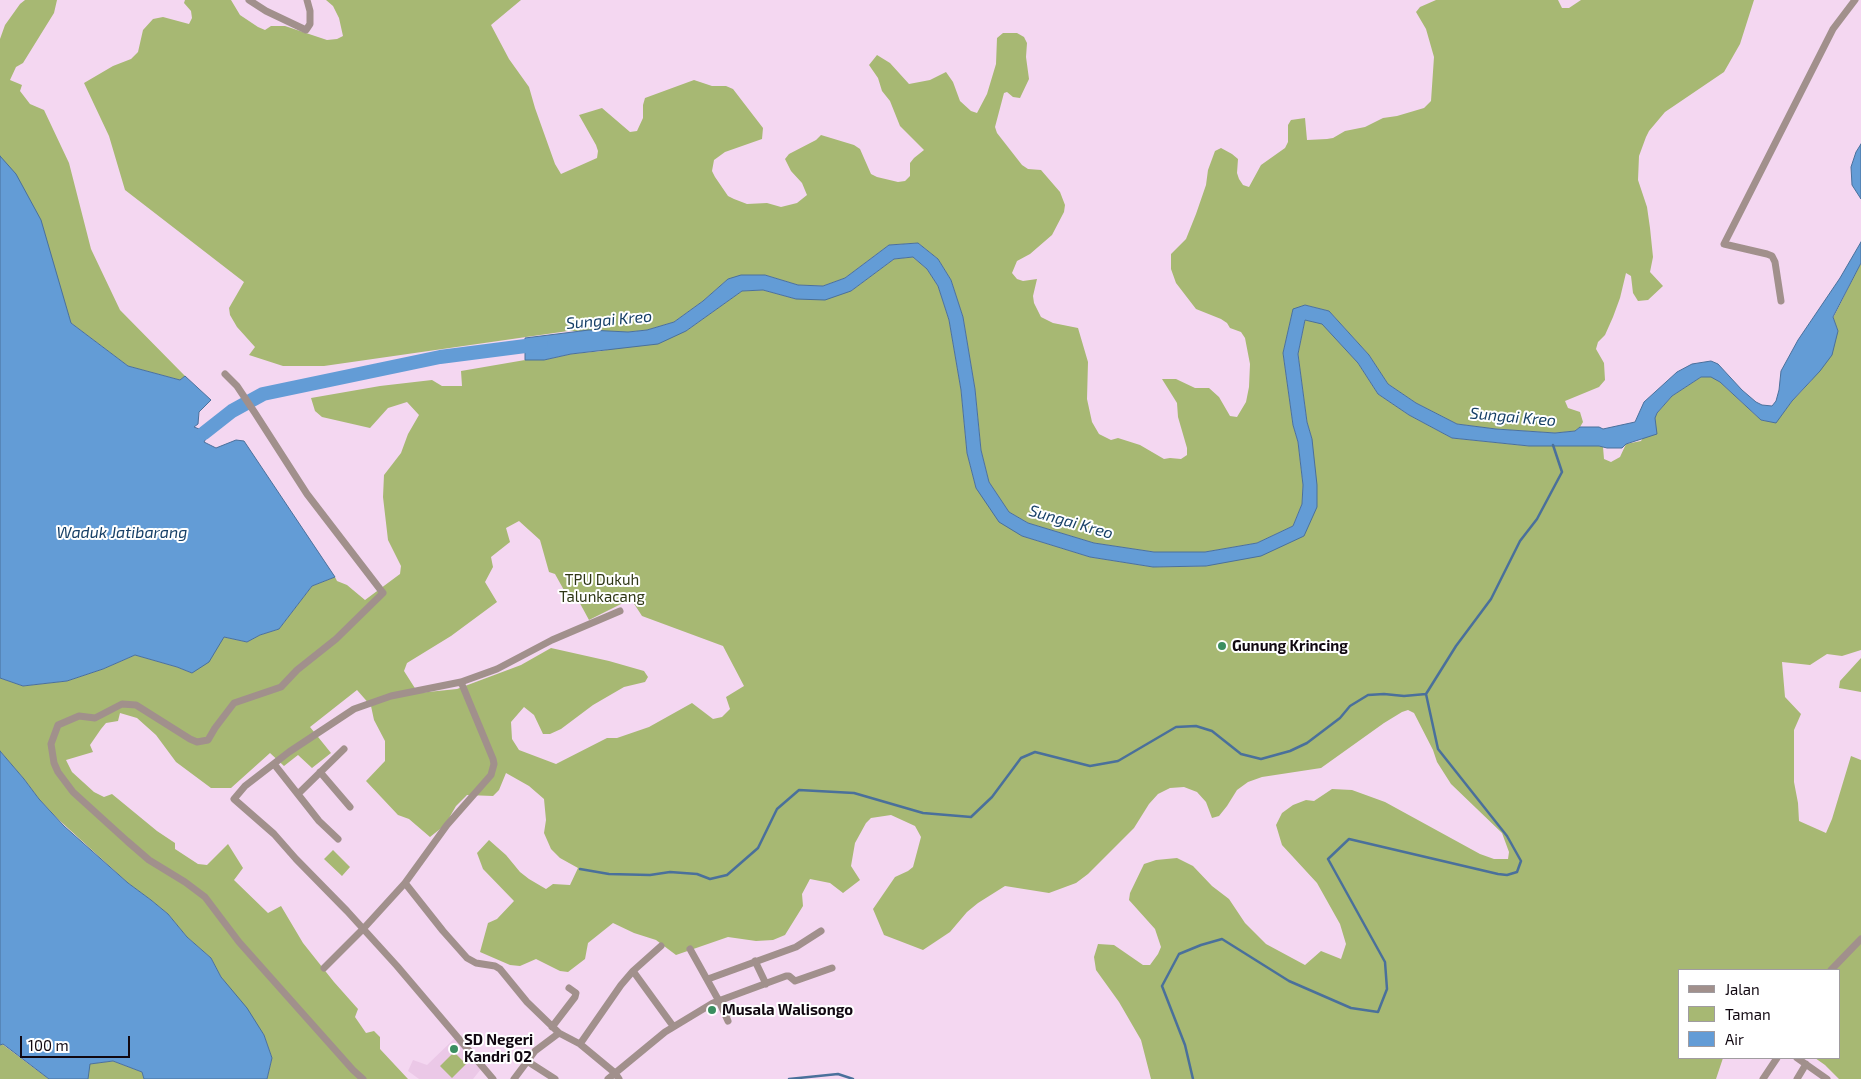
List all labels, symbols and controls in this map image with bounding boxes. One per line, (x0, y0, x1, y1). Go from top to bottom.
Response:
water label: Sungai Kreo (565, 307, 653, 333)
water label: Sungai Kreo (1469, 404, 1557, 430)
water label: Sungai Kreo (1027, 501, 1115, 543)
water label: Waduk Jatibarang (57, 523, 187, 543)
park label: TPU Dukuh Talunkacang (559, 571, 645, 606)
place label: Gunung Krincing (1232, 637, 1348, 655)
marker: Gunung Krincing (1216, 640, 1228, 652)
legend (1678, 969, 1841, 1059)
text: Jalan (1725, 980, 1760, 998)
place label: Musala Walisongo (722, 1001, 853, 1019)
marker: Musala Walisongo (706, 1004, 718, 1016)
text: Taman (1725, 1005, 1771, 1023)
scale bar (22, 1026, 132, 1058)
text: Air (1725, 1030, 1744, 1048)
place label: SD Negeri Kandri 02 (464, 1031, 533, 1066)
text: 100 m (28, 1036, 69, 1054)
marker: SD Negeri Kandri 02 (448, 1043, 460, 1055)

